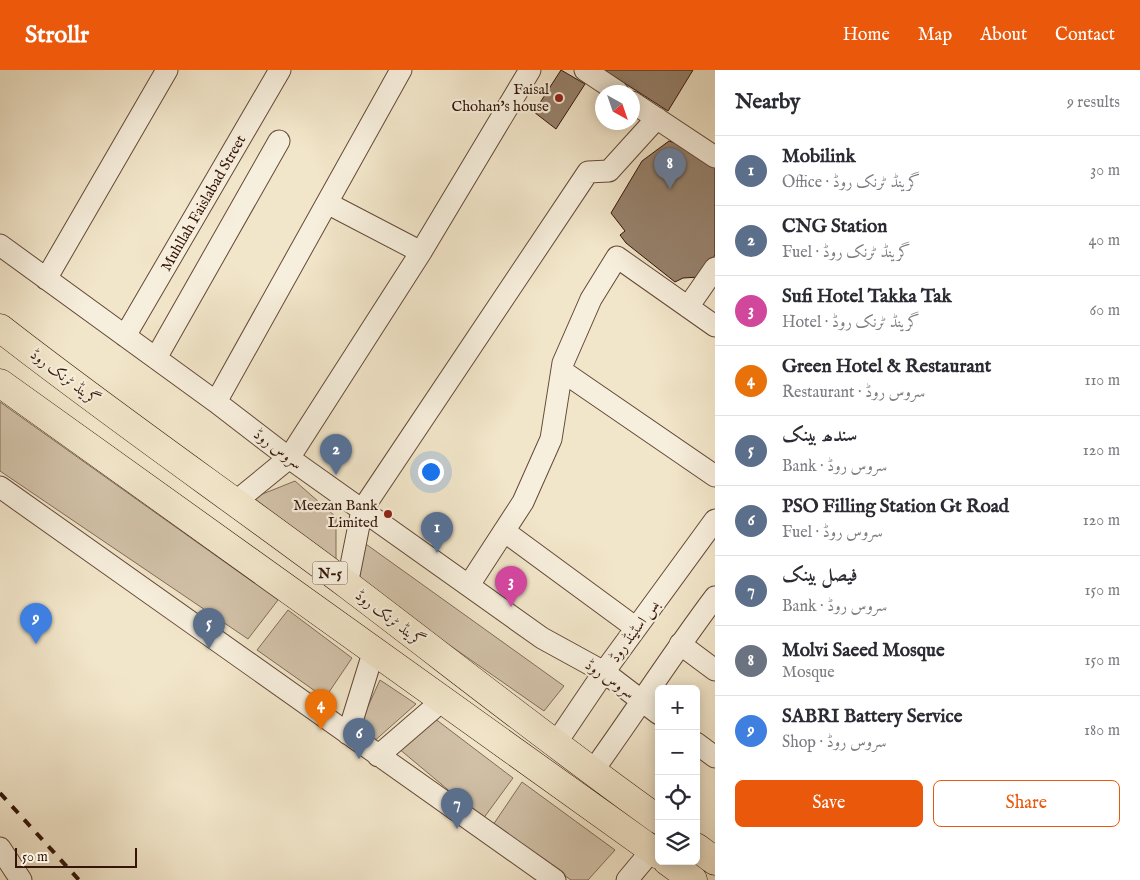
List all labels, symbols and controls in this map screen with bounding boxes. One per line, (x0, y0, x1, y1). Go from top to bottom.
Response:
text: Strollr (25, 20, 89, 51)
text: Home (843, 24, 890, 47)
text: Map (918, 24, 952, 47)
text: About (980, 24, 1027, 47)
text: Contact (1055, 24, 1115, 47)
place label: Faisal Chohan's house (451, 80, 550, 116)
north arrow (595, 85, 640, 130)
text: Nearby (735, 89, 800, 116)
marker: Faisal Chohan's house (553, 92, 565, 104)
text: 9 results (1067, 93, 1120, 113)
street label: Muhllah Faislabad Street (157, 132, 250, 275)
text: Mobilink (782, 145, 856, 169)
pin: 8 (654, 148, 686, 189)
text: 1 (748, 161, 754, 181)
text: 30 m (1090, 161, 1120, 181)
text: Office · گرینڈ ٹرنک روڈ (782, 173, 920, 193)
text: CNG Station (782, 215, 887, 239)
text: 2 (747, 231, 755, 251)
text: 40 m (1088, 231, 1120, 251)
text: Fuel · گرینڈ ٹرنک روڈ (782, 243, 910, 263)
text: Sufi Hotel Takka Tak (782, 285, 952, 309)
text: 3 (748, 301, 754, 321)
text: 60 m (1090, 301, 1120, 321)
text: Hotel · گرینڈ ٹرنک روڈ (782, 313, 920, 333)
street label: گرینڈ ٹرنک روڈ (26, 344, 104, 410)
text: Green Hotel & Restaurant (782, 355, 991, 379)
text: 4 (747, 371, 755, 391)
text: 110 m (1084, 371, 1120, 391)
text: Restaurant · سروس روڈ (782, 383, 925, 403)
text: سندھ بینک (782, 424, 857, 448)
street label: سروس روڈ (249, 425, 306, 474)
pin: 2 (320, 434, 352, 475)
text: 5 (748, 441, 754, 461)
text: 120 m (1083, 441, 1120, 461)
text: Bank · سروس روڈ (782, 457, 887, 477)
your location (418, 459, 444, 485)
text: PSO Filling Station Gt Road (782, 495, 1009, 519)
place label: Meezan Bank Limited (293, 496, 379, 532)
marker: Meezan Bank Limited (382, 508, 394, 520)
text: 6 (748, 511, 754, 531)
text: 120 m (1083, 511, 1120, 531)
pin: 1 (421, 512, 453, 553)
text: Fuel · سروس روڈ (782, 523, 883, 543)
road number: N-5 (312, 562, 348, 584)
text: فیصل بینک (782, 564, 858, 588)
pin: 3 (495, 566, 527, 607)
text: 7 (747, 581, 755, 601)
text: 150 m (1085, 581, 1120, 601)
street label: گرینڈ ٹرنک روڈ (351, 585, 429, 651)
street label: بس اسٹینڈ روڈ (605, 596, 664, 666)
text: Bank · سروس روڈ (782, 597, 887, 617)
pin: 9 (20, 603, 52, 644)
pin: 5 (193, 608, 225, 649)
text: Molvi Saeed Mosque (782, 639, 945, 663)
text: 8 (748, 651, 754, 671)
text: 150 m (1085, 651, 1120, 671)
street label: سروس روڈ (581, 655, 638, 703)
text: Mosque (782, 663, 835, 683)
map controls (655, 685, 700, 865)
button: + (655, 685, 700, 730)
pin: 4 (305, 689, 337, 730)
text: SABRI Battery Service (782, 705, 962, 729)
pin: 6 (343, 718, 375, 759)
text: 9 (748, 721, 754, 741)
text: 180 m (1084, 721, 1120, 741)
button: − (655, 730, 700, 775)
text: Shop · سروس روڈ (782, 733, 887, 753)
button: locate (655, 775, 700, 820)
button: Save (735, 780, 923, 827)
button: Share (933, 780, 1120, 827)
pin: 7 (441, 788, 473, 829)
button: layers (655, 820, 700, 865)
scale bar (15, 845, 138, 868)
text: 50 m (22, 848, 48, 866)

